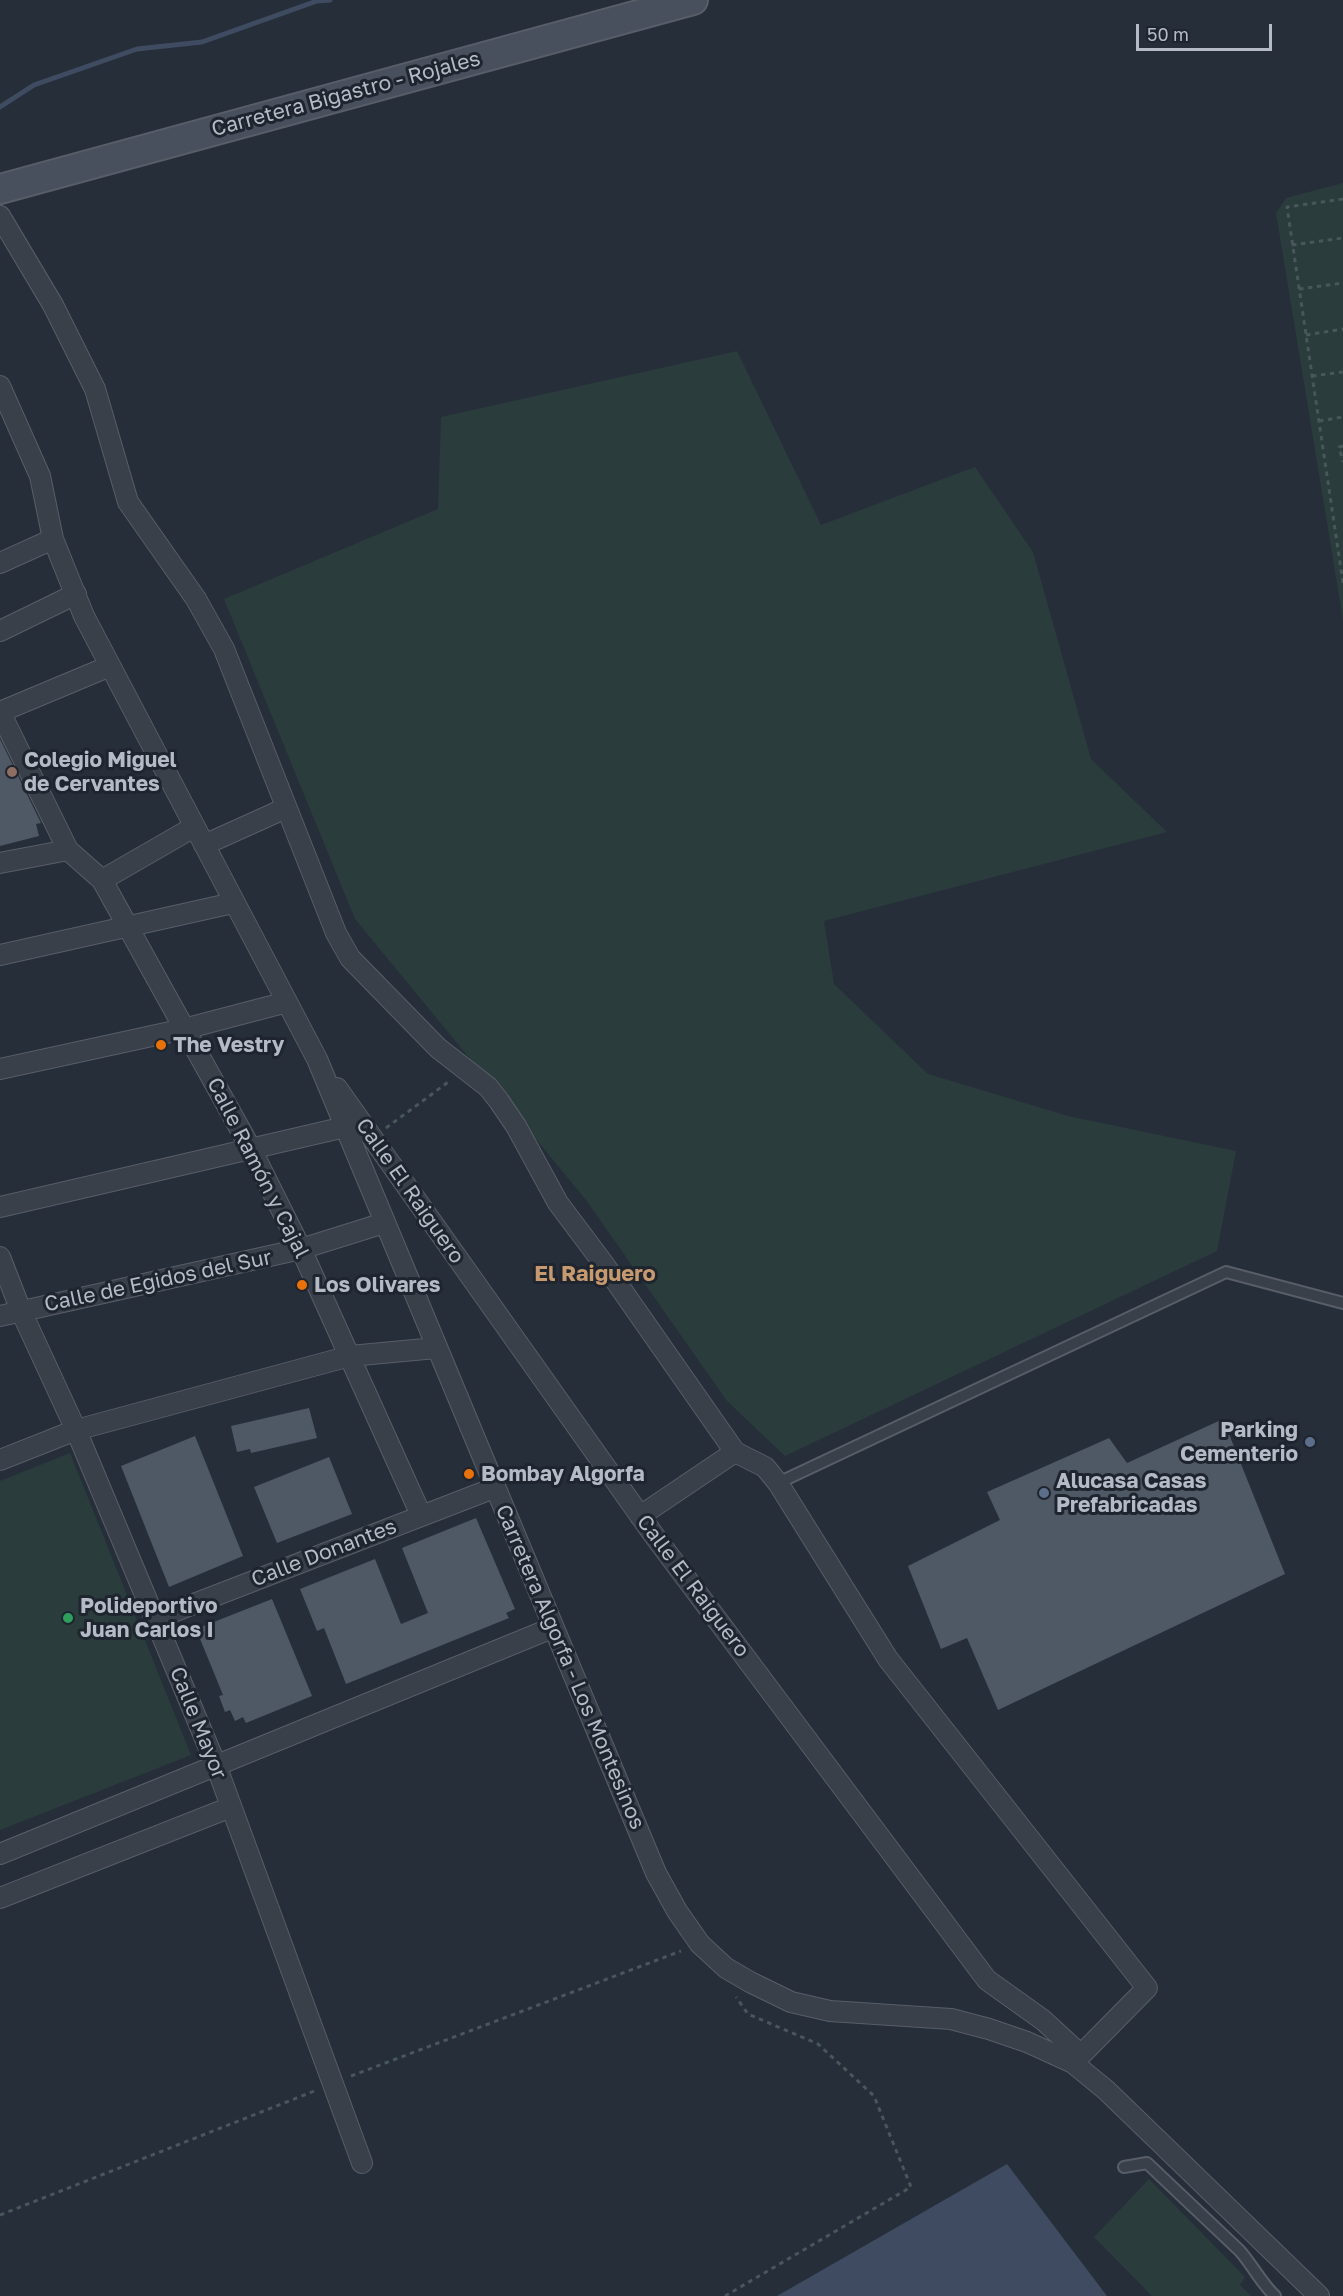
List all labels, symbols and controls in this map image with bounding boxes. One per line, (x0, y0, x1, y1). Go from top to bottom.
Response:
scale bar (1139, 12, 1276, 50)
text: 50 m (1147, 23, 1189, 45)
street label: Carretera Bigastro - Rojales (209, 46, 483, 142)
place label: Colegio Miguel de Cervantes (24, 747, 177, 797)
marker: Colegio Miguel de Cervantes (5, 765, 19, 779)
place label: The Vestry (173, 1032, 284, 1058)
marker: The Vestry (154, 1038, 168, 1052)
street label: Calle Ramón y Cajal (201, 1073, 315, 1263)
street label: Calle El Raiguero (350, 1114, 470, 1268)
street label: Calle de Egidos del Sur (42, 1245, 274, 1317)
district label: El Raiguero (534, 1261, 656, 1287)
place label: Los Olivares (314, 1272, 441, 1298)
marker: Los Olivares (295, 1278, 309, 1292)
place label: Parking Cementerio (1180, 1417, 1298, 1467)
marker: Parking Cementerio (1303, 1435, 1317, 1449)
place label: Bombay Algorfa (481, 1461, 645, 1487)
marker: Bombay Algorfa (462, 1467, 476, 1481)
place label: Alucasa Casas Prefabricadas (1056, 1468, 1206, 1518)
marker: Alucasa Casas Prefabricadas (1037, 1486, 1051, 1500)
street label: Carretera Algorfa - Los Montesinos (490, 1501, 650, 1833)
street label: Calle El Raiguero (631, 1510, 755, 1662)
street label: Calle Donantes (248, 1514, 400, 1592)
place label: Polideportivo Juan Carlos I (80, 1593, 218, 1643)
marker: Polideportivo Juan Carlos I (61, 1611, 75, 1625)
street label: Calle Mayor (164, 1663, 232, 1783)

